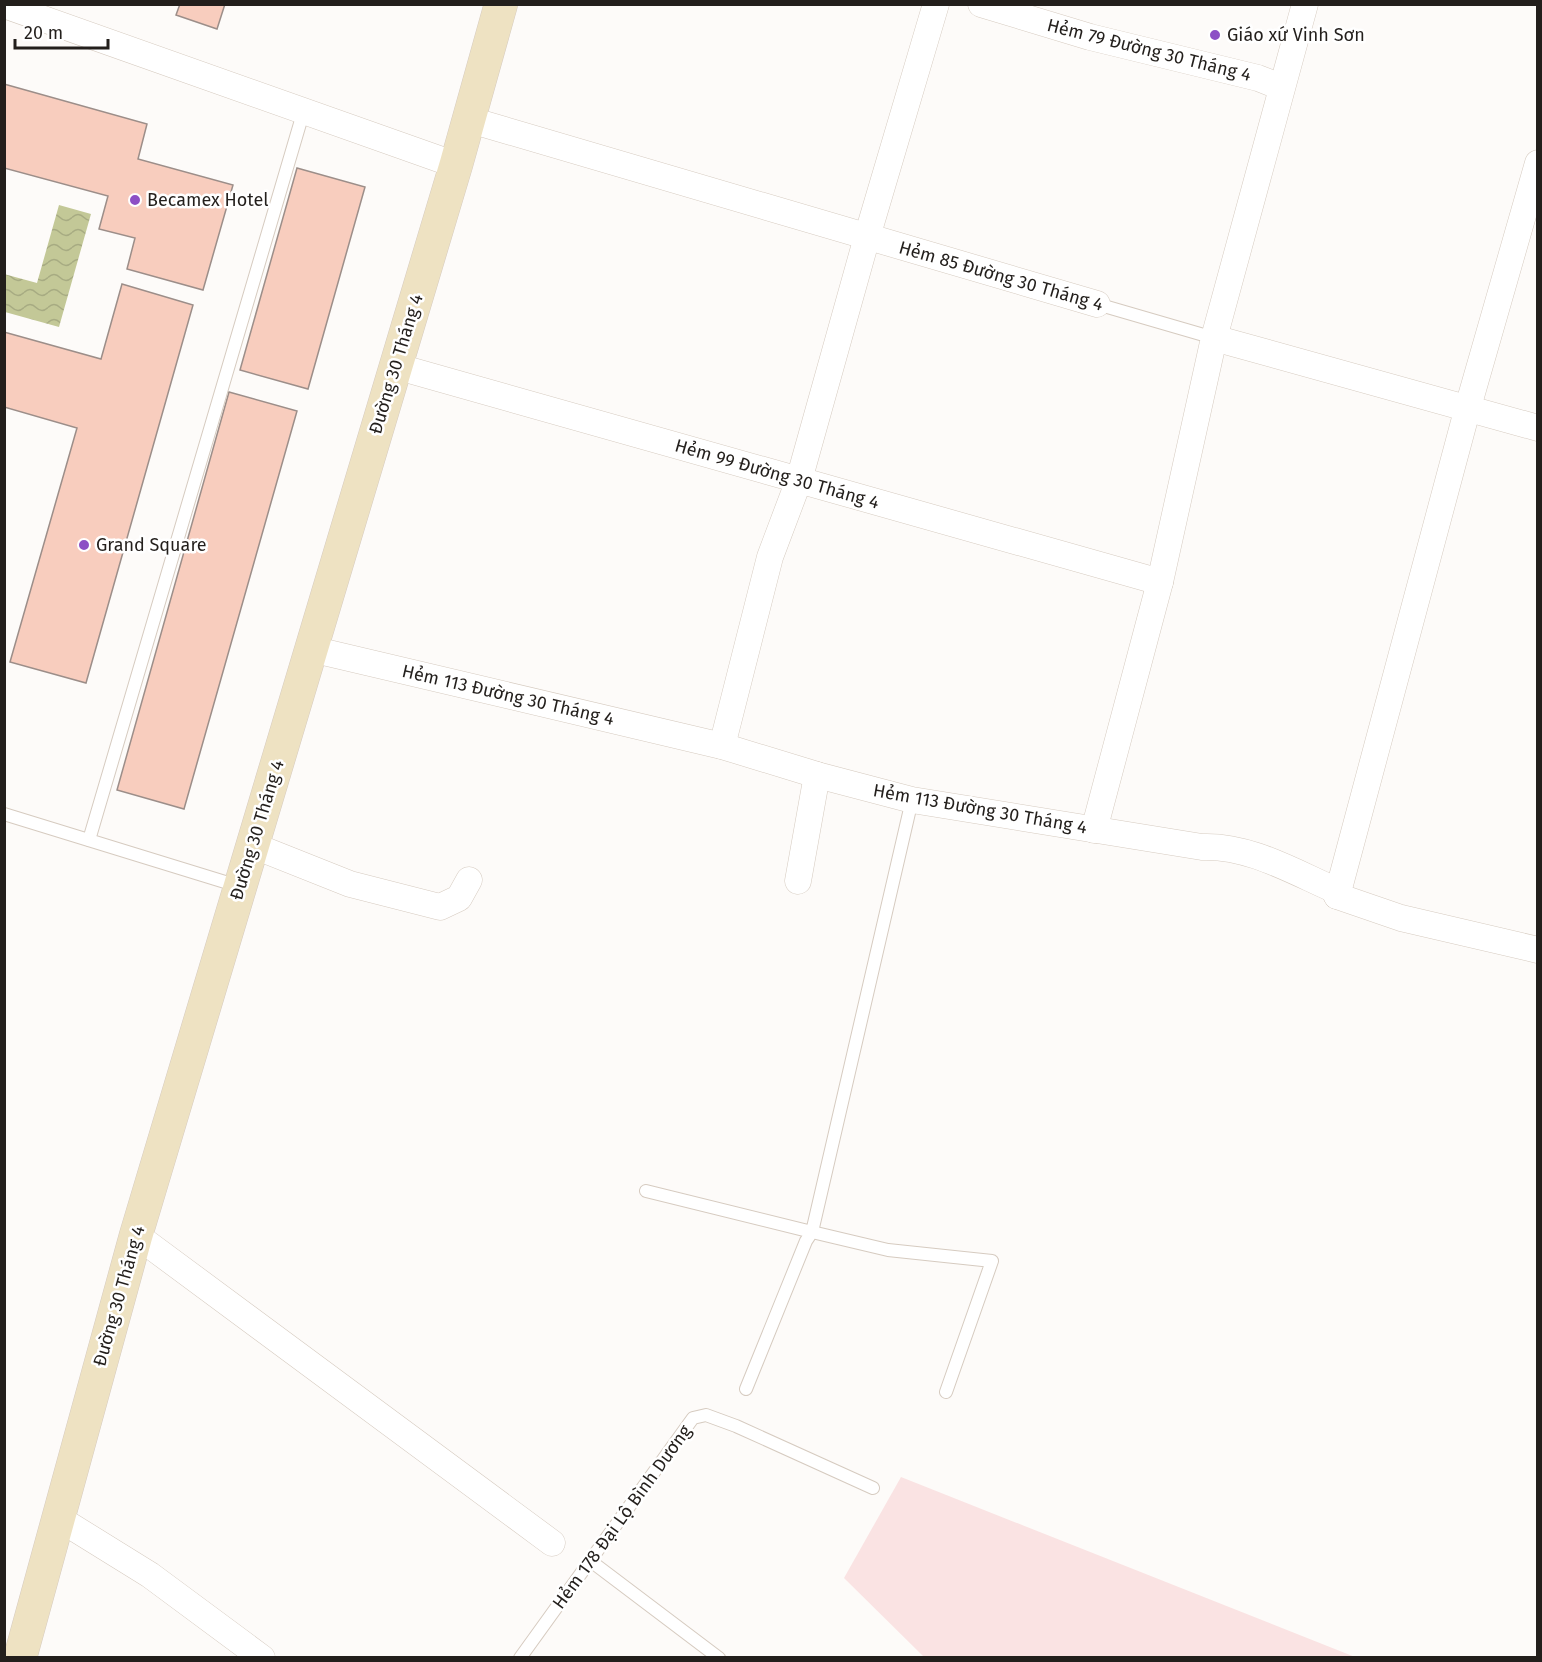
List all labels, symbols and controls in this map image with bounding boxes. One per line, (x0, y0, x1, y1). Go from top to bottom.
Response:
scale bar (15, 12, 108, 50)
street label: Hẻm 79 Đường 30 Tháng 4 (1045, 14, 1254, 86)
text: 20 m (24, 22, 63, 44)
place label: Giáo xứ Vinh Sơn (1227, 24, 1365, 46)
marker: Giáo xứ Vinh Sơn (1208, 28, 1222, 42)
place label: Becamex Hotel (147, 189, 269, 211)
marker: Becamex Hotel (128, 193, 142, 207)
street label: Hẻm 85 Đường 30 Tháng 4 (896, 236, 1106, 316)
street label: Đường 30 Tháng 4 (364, 291, 428, 437)
street label: Hẻm 99 Đường 30 Tháng 4 (672, 434, 882, 514)
place label: Grand Square (96, 534, 207, 556)
marker: Grand Square (77, 538, 91, 552)
street label: Hẻm 113 Đường 30 Tháng 4 (400, 660, 616, 730)
street label: Đường 30 Tháng 4 (225, 757, 289, 903)
street label: Hẻm 113 Đường 30 Tháng 4 (871, 779, 1089, 839)
street label: Đường 30 Tháng 4 (88, 1223, 150, 1369)
street label: Hẻm 178 Đại Lộ Bình Dương (548, 1420, 697, 1613)

